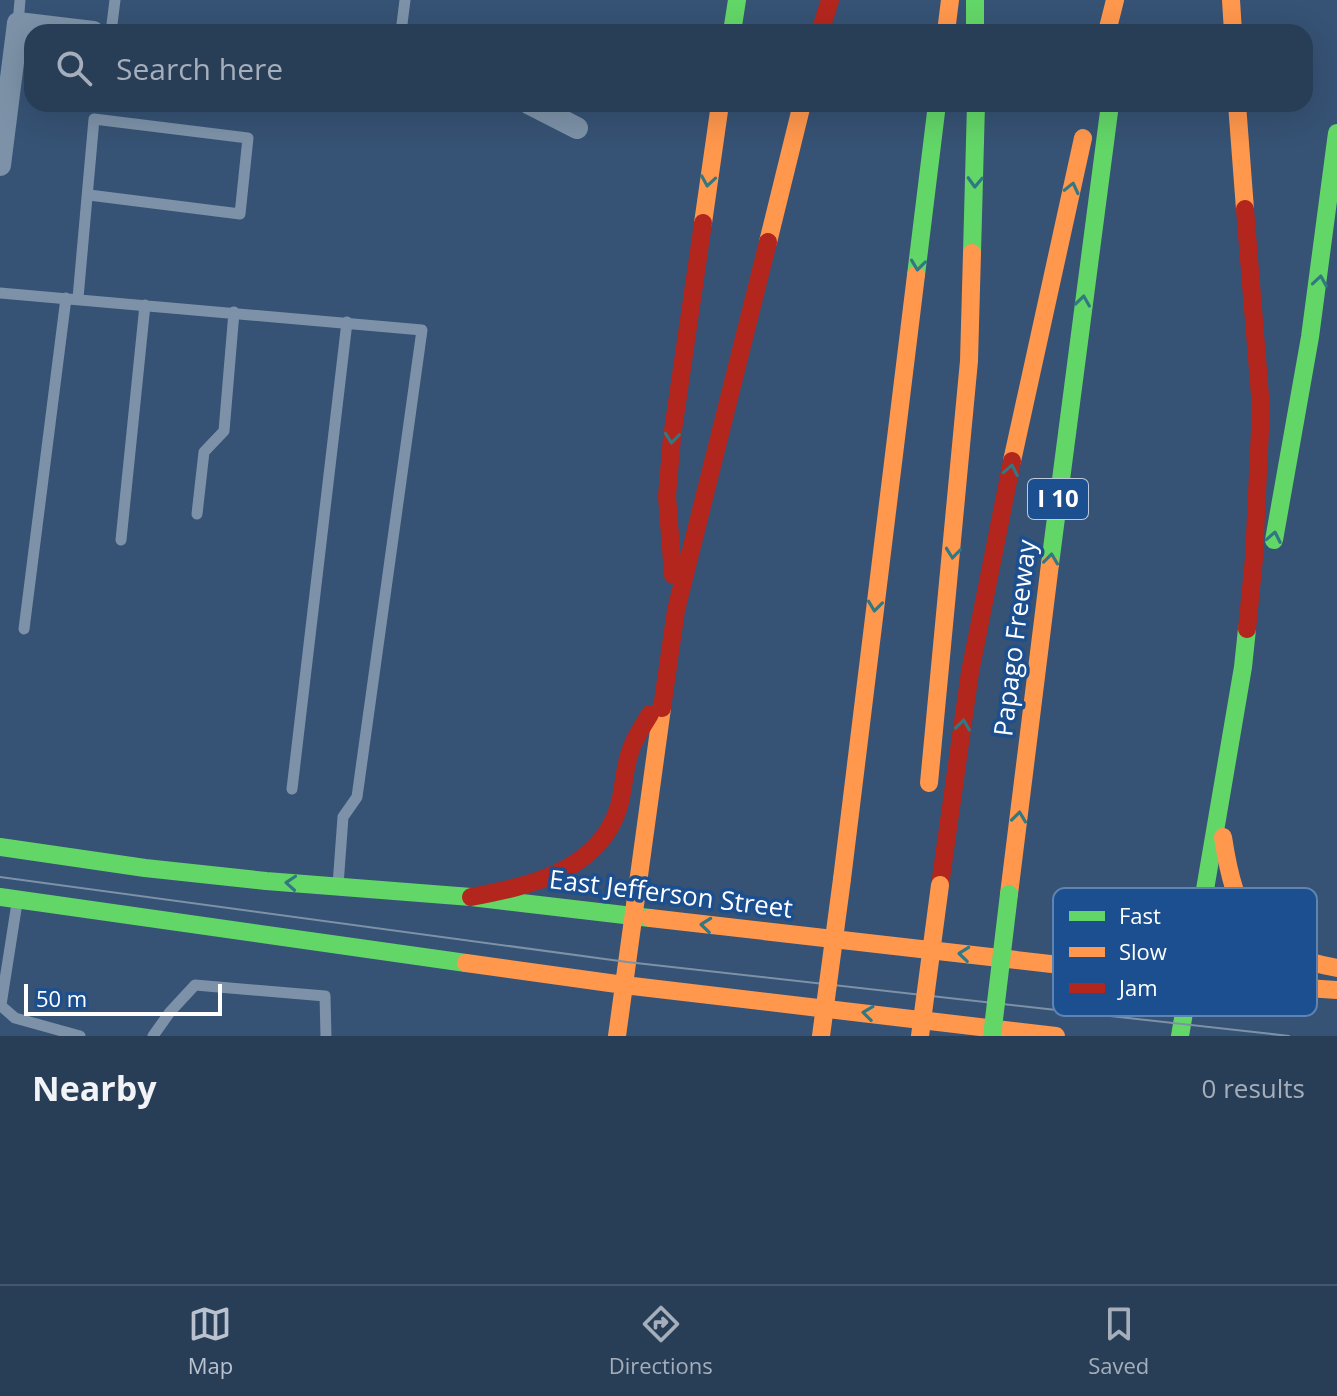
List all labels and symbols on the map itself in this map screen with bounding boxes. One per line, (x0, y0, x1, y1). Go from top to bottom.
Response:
one-way arrow (700, 174, 717, 188)
one-way arrow (967, 176, 984, 189)
one-way arrow (1063, 182, 1080, 195)
one-way arrow (909, 259, 926, 272)
one-way arrow (1310, 274, 1327, 288)
one-way arrow (1074, 294, 1091, 308)
one-way arrow (663, 432, 680, 445)
one-way arrow (1002, 463, 1019, 476)
road number: I 10 (1028, 479, 1088, 519)
one-way arrow (1265, 530, 1282, 544)
street label: Papago Freeway (984, 537, 1044, 738)
one-way arrow (944, 547, 961, 560)
one-way arrow (1042, 552, 1059, 565)
one-way arrow (867, 600, 884, 613)
one-way arrow (954, 718, 971, 732)
one-way arrow (1010, 810, 1027, 823)
street label: East Jefferson Street (547, 860, 795, 926)
one-way arrow (284, 875, 297, 892)
legend (1053, 888, 1317, 1016)
text: Fast (1119, 900, 1161, 930)
one-way arrow (699, 916, 712, 933)
text: Slow (1119, 936, 1167, 966)
one-way arrow (958, 946, 971, 963)
text: Jam (1117, 972, 1158, 1002)
scale bar (24, 980, 222, 1016)
one-way arrow (861, 1005, 875, 1022)

